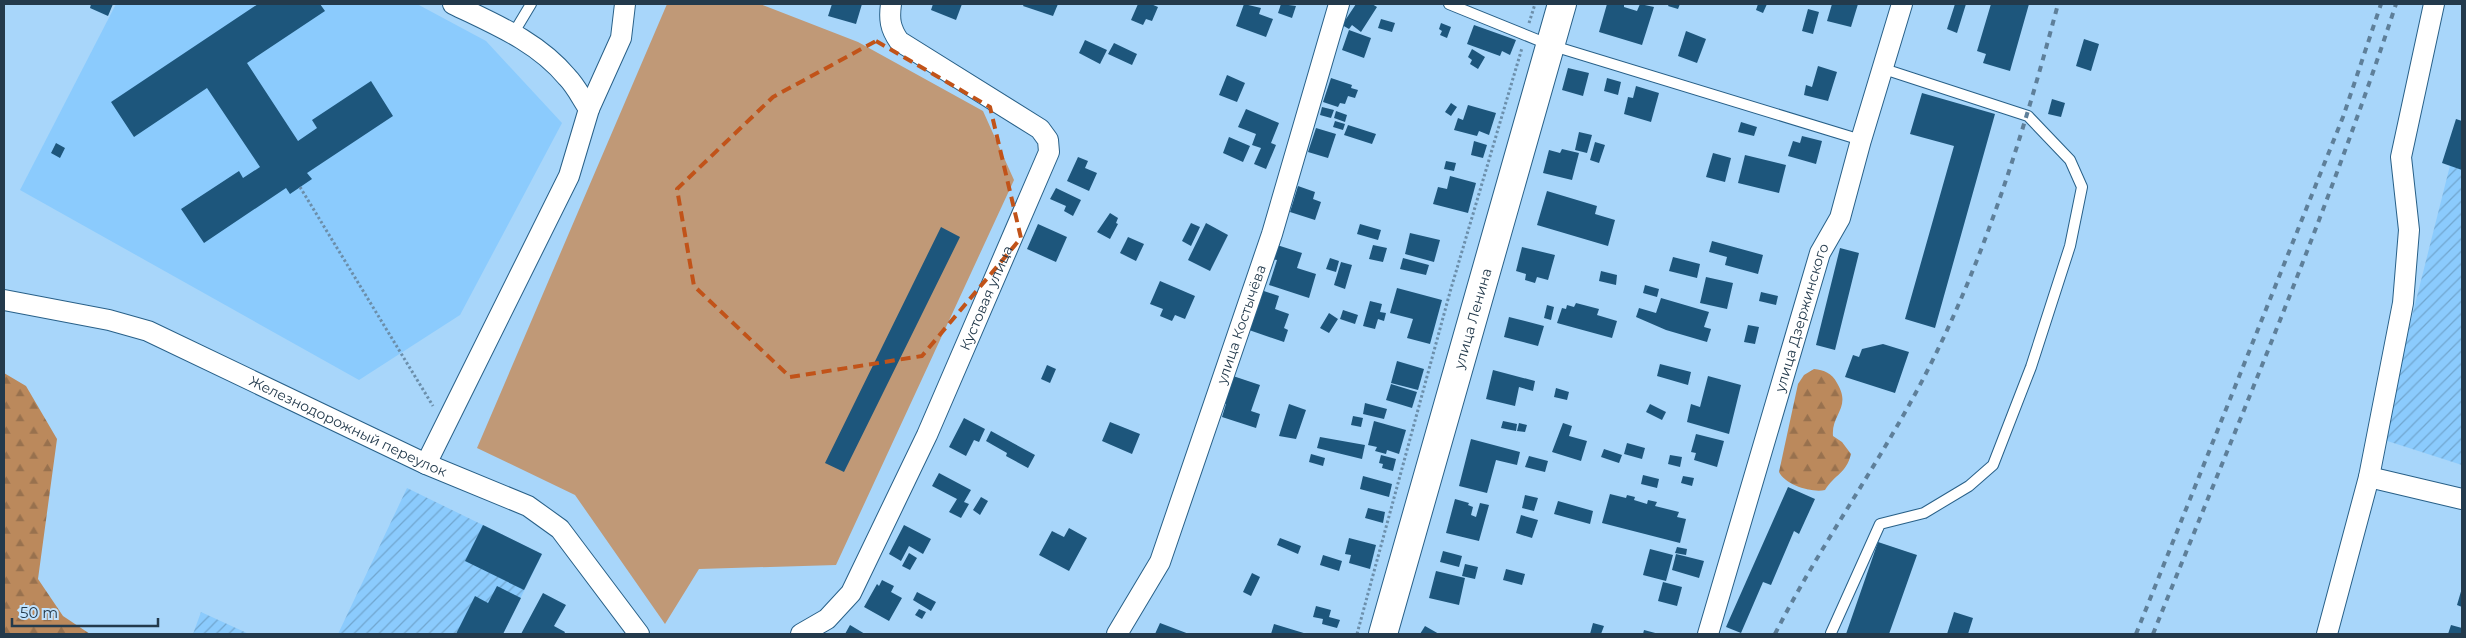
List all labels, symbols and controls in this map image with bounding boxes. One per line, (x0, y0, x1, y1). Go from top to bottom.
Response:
street label: улица Дзержинского (1770, 240, 1833, 395)
street label: Кустовая улица (956, 243, 1017, 353)
street label: улица Костычёва (1212, 262, 1270, 387)
street label: улица Ленина (1450, 266, 1495, 372)
street label: Железнодорожный переулок (246, 372, 450, 481)
scale bar (12, 596, 159, 628)
text: 50 m (20, 603, 58, 622)

